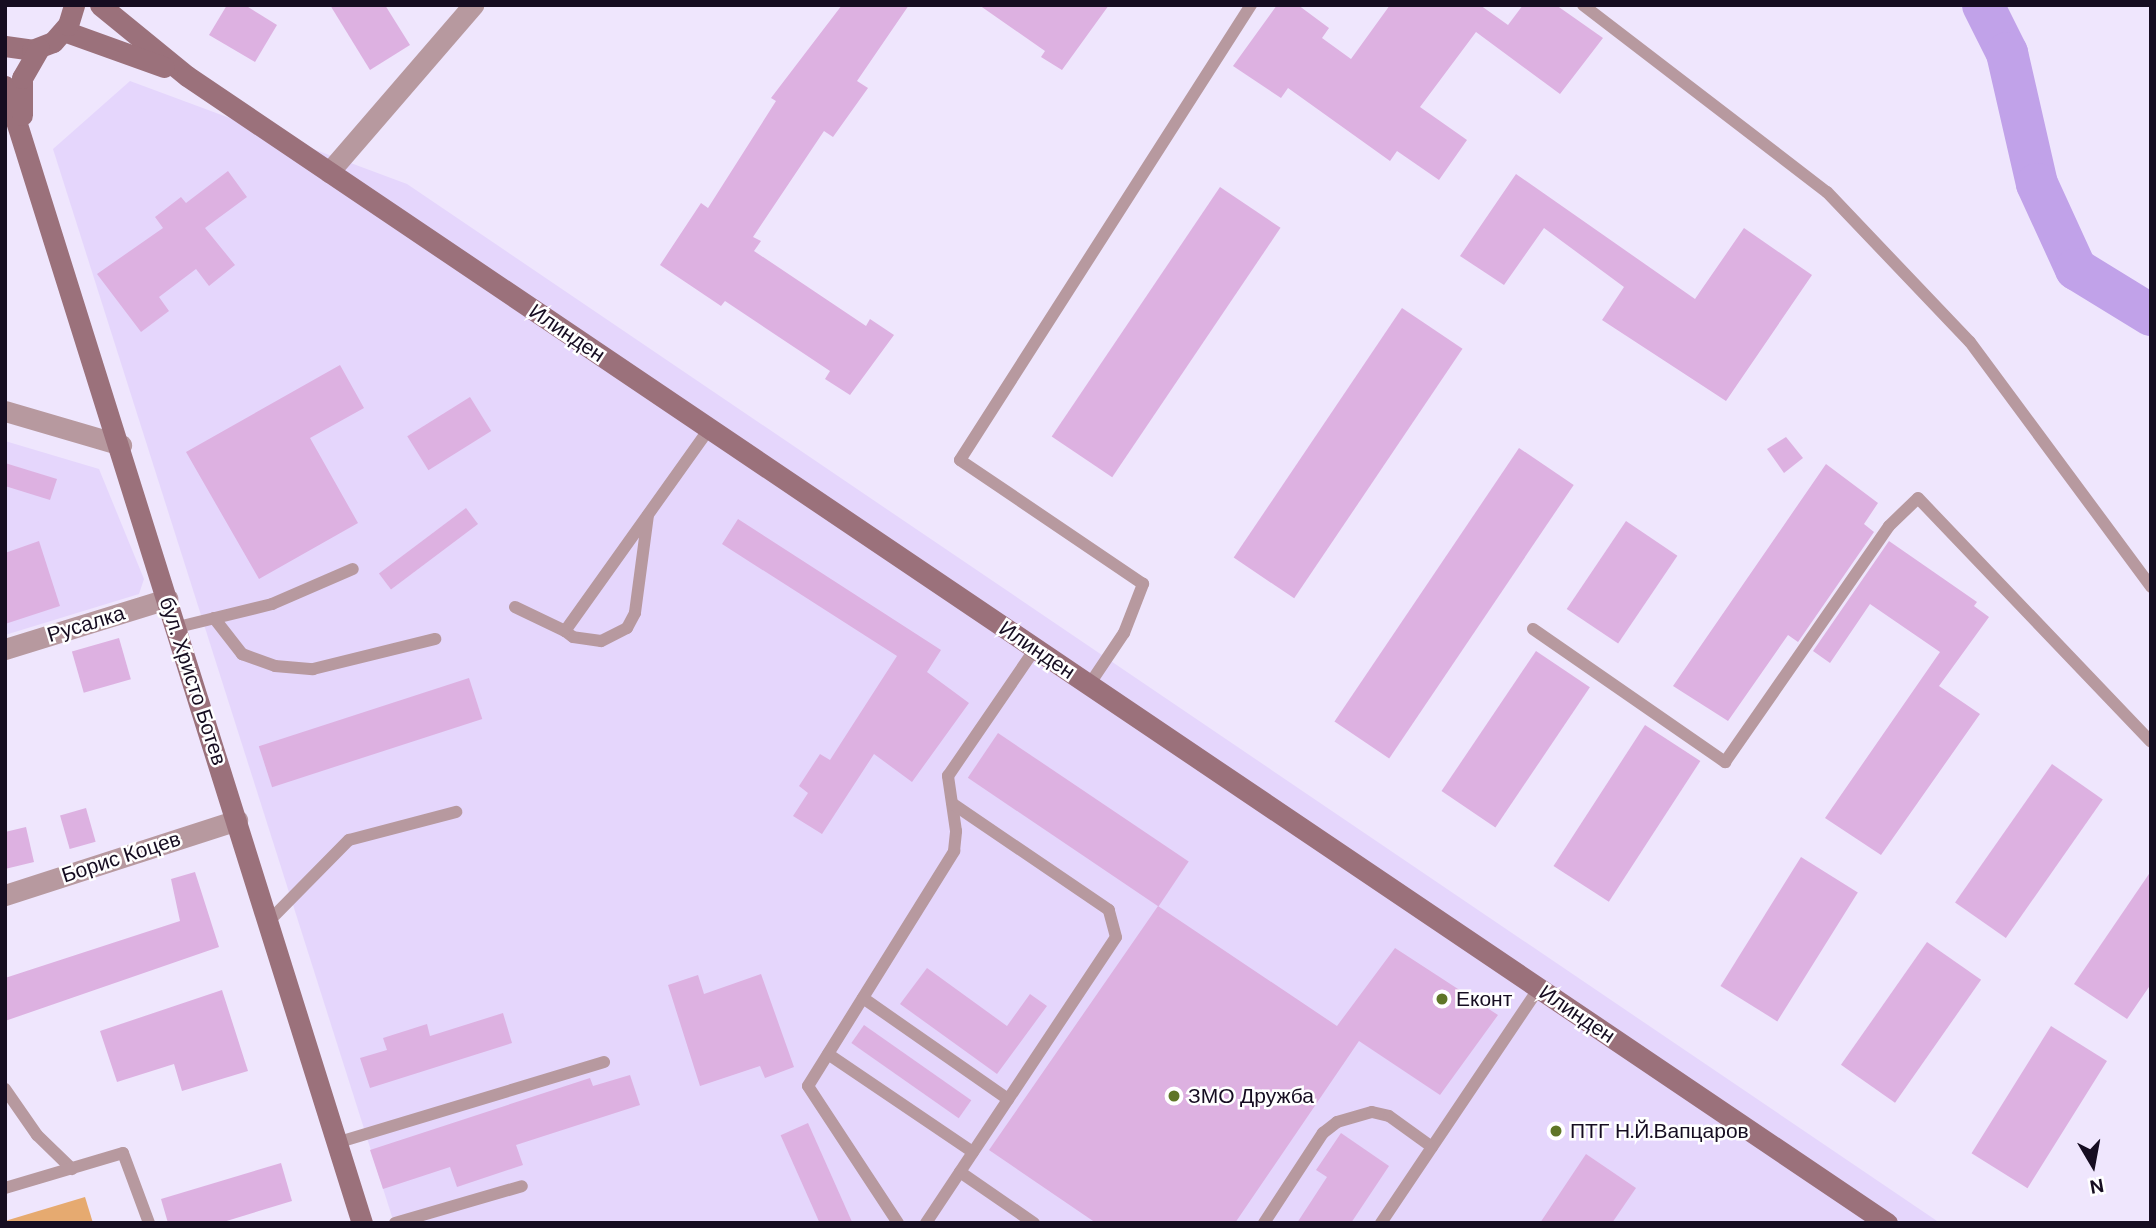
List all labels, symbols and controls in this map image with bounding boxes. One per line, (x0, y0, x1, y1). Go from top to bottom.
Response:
street label: Илинден (524, 298, 610, 368)
street label: бул. Христо Ботев (154, 594, 232, 768)
street label: Русалка (44, 600, 128, 648)
street label: Илинден (994, 615, 1080, 685)
street label: Борис Коцев (58, 826, 184, 888)
street label: Илинден (1534, 979, 1620, 1049)
place label: Еконт (1456, 986, 1512, 1012)
marker: Еконт (1434, 991, 1450, 1007)
place label: ЗМО Дружба (1188, 1083, 1314, 1109)
marker: ЗМО Дружба (1166, 1088, 1182, 1104)
place label: ПТГ Н.Й.Вапцаров (1570, 1118, 1749, 1144)
marker: ПТГ Н.Й.Вапцаров (1548, 1123, 1564, 1139)
north arrow (2058, 1130, 2128, 1200)
text: N (2088, 1173, 2106, 1200)

